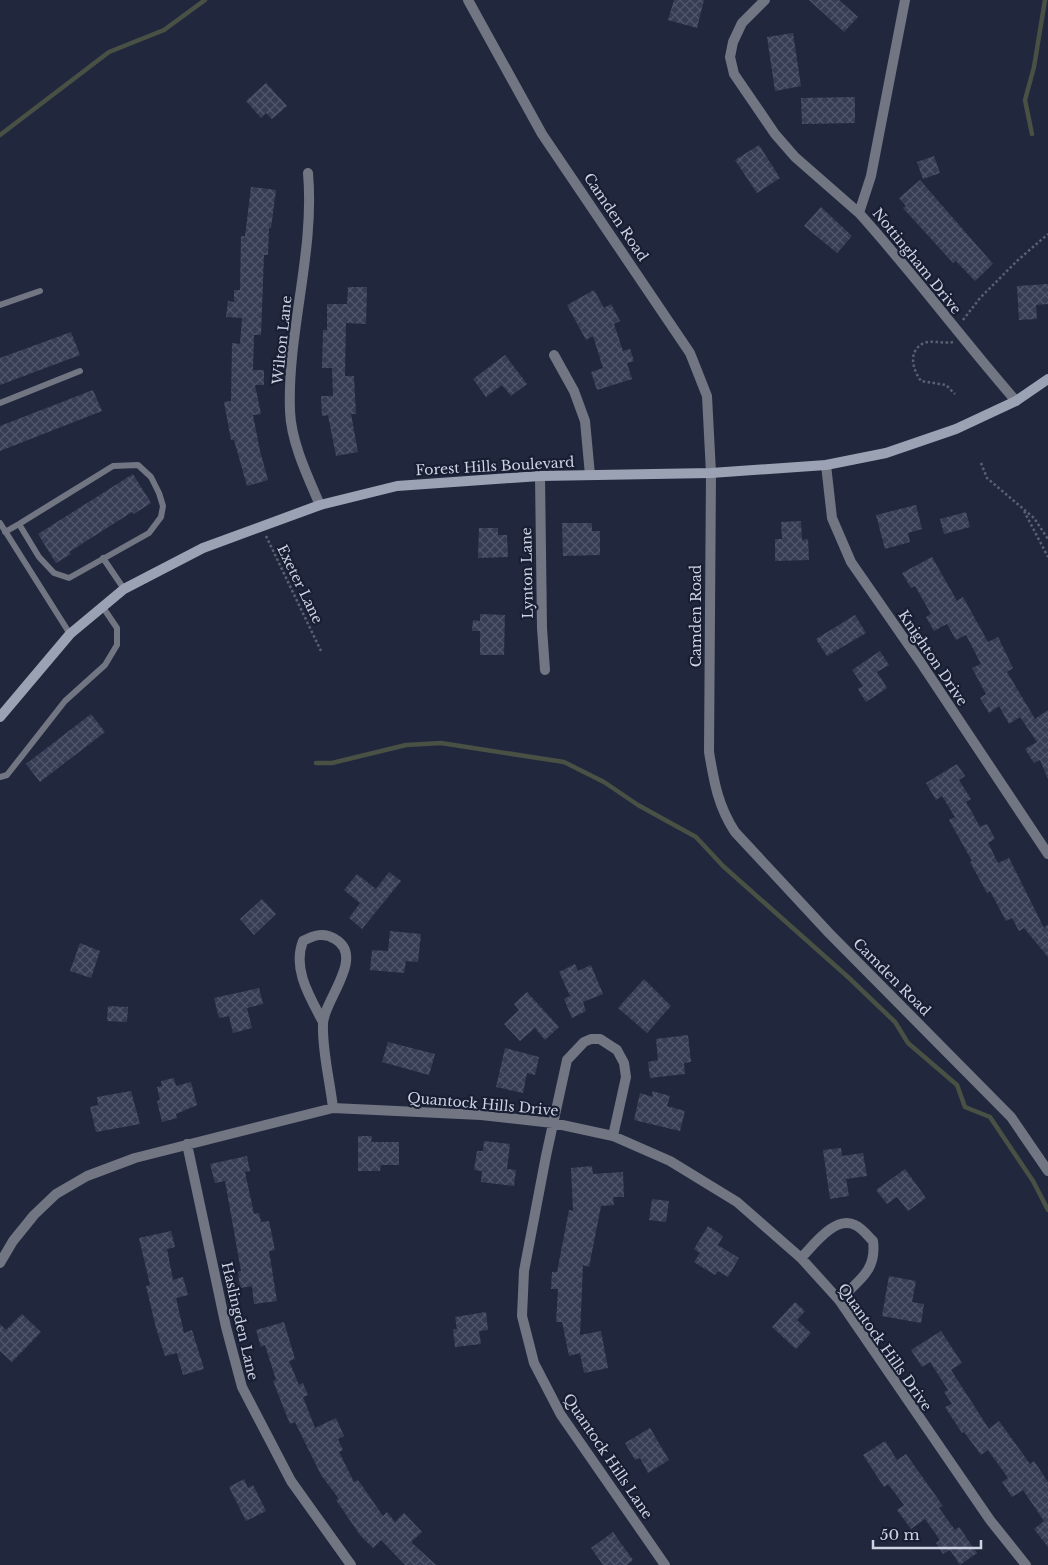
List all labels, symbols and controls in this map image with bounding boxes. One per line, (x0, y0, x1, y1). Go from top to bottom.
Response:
street label: Camden Road (580, 170, 652, 265)
street label: Nottingham Drive (869, 204, 965, 318)
street label: Wilton Lane (268, 295, 296, 386)
street label: Forest Hills Boulevard (415, 453, 575, 479)
street label: Lynton Lane (517, 527, 537, 619)
street label: Exeter Lane (273, 542, 327, 626)
street label: Camden Road (687, 564, 705, 667)
street label: Knighton Drive (894, 607, 972, 709)
street label: Camden Road (849, 934, 935, 1020)
street label: Quantock Hills Drive (407, 1088, 559, 1120)
street label: Haslingden Lane (218, 1260, 262, 1382)
street label: Quantock Hills Drive (834, 1280, 936, 1414)
street label: Quantock Hills Lane (559, 1390, 657, 1522)
scale bar (873, 1518, 980, 1550)
text: 50 m (880, 1525, 920, 1544)

